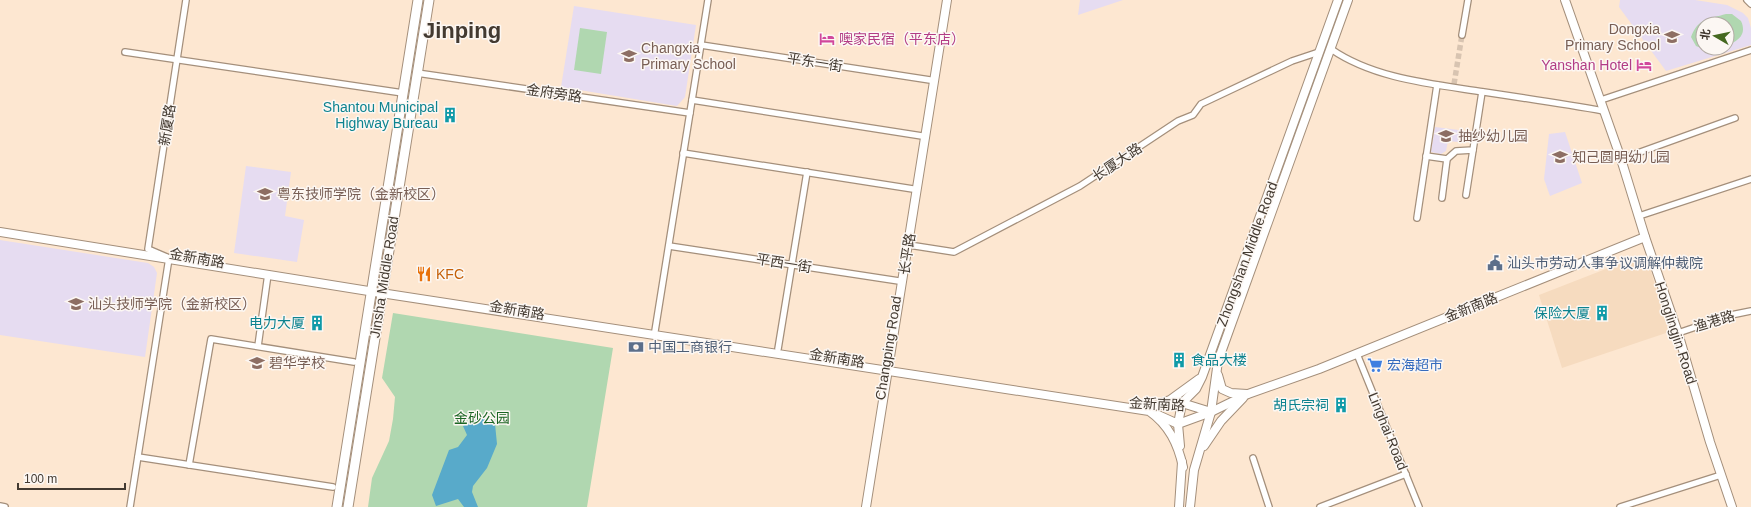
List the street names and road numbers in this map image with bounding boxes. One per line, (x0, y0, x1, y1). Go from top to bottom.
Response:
street label: 平东一街 (786, 50, 844, 74)
street label: 金府旁路 (525, 81, 583, 105)
street label: 新厦路 (156, 103, 178, 147)
street label: 长厦大路 (1089, 140, 1145, 184)
street label: Zhongshan Middle Road (1213, 180, 1281, 328)
street label: Jinsha Middle Road (366, 215, 402, 339)
street label: 长平路 (896, 232, 918, 276)
street label: 金新南路 (168, 245, 226, 271)
street label: 平西一街 (755, 251, 813, 275)
street label: Honglingjin Road (1652, 280, 1700, 386)
street label: 金新南路 (1442, 289, 1500, 325)
street label: Changping Road (872, 295, 904, 401)
street label: 金新南路 (488, 298, 546, 322)
street label: 渔港路 (1692, 307, 1736, 335)
street label: 金新南路 (808, 346, 866, 370)
street label: Linghai Road (1365, 390, 1411, 472)
street label: 金新南路 (1129, 395, 1185, 413)

